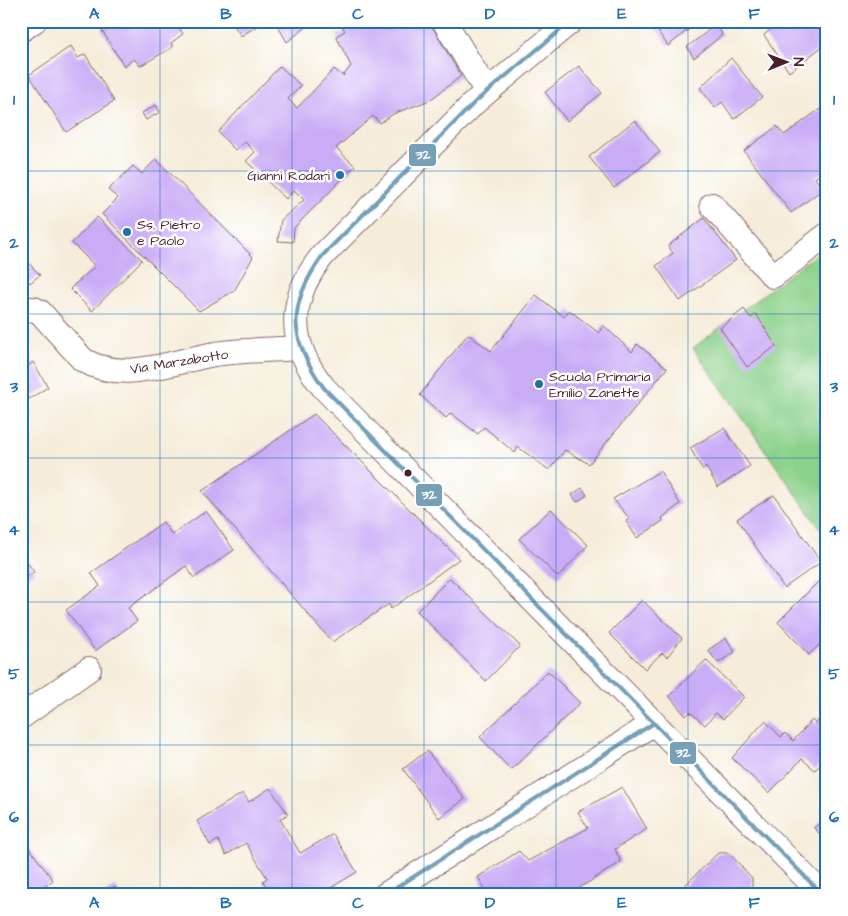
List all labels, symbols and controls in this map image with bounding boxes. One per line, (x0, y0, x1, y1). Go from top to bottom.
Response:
text: A (89, 3, 100, 25)
text: B (220, 3, 232, 25)
text: C (352, 3, 364, 25)
text: D (485, 3, 496, 25)
text: E (617, 3, 627, 25)
text: F (748, 3, 760, 25)
north arrow (760, 38, 810, 88)
text: N (788, 57, 808, 67)
text: 1 (13, 89, 16, 111)
text: 1 (833, 89, 836, 111)
line badge: 32 (408, 143, 437, 167)
text: 32 (414, 145, 432, 165)
place label: Gianni Rodari (247, 166, 330, 186)
marker: Gianni Rodari (334, 169, 346, 181)
place label: Ss. Pietro e Paolo (137, 215, 201, 251)
marker: Ss. Pietro e Paolo (121, 226, 133, 238)
text: 2 (8, 232, 19, 254)
text: 2 (828, 232, 839, 254)
street label: Via Marzabotto (129, 344, 230, 380)
place label: Scuola Primaria Emilio Zanette (549, 367, 651, 403)
text: 3 (9, 376, 19, 398)
text: 3 (829, 376, 839, 398)
marker: Scuola Primaria Emilio Zanette (533, 378, 545, 390)
unlabelled marker (403, 468, 413, 478)
line badge: 32 (415, 483, 443, 507)
text: 32 (420, 485, 438, 505)
text: 4 (9, 519, 20, 541)
text: 4 (829, 519, 840, 541)
text: 5 (8, 663, 20, 685)
text: 5 (828, 663, 840, 685)
line badge: 32 (669, 741, 697, 765)
text: 32 (674, 743, 692, 763)
text: 6 (9, 806, 19, 828)
text: 6 (829, 806, 839, 828)
text: A (89, 892, 100, 914)
text: B (220, 892, 232, 914)
text: C (352, 892, 364, 914)
text: D (485, 892, 496, 914)
text: E (617, 892, 627, 914)
text: F (748, 892, 760, 914)

